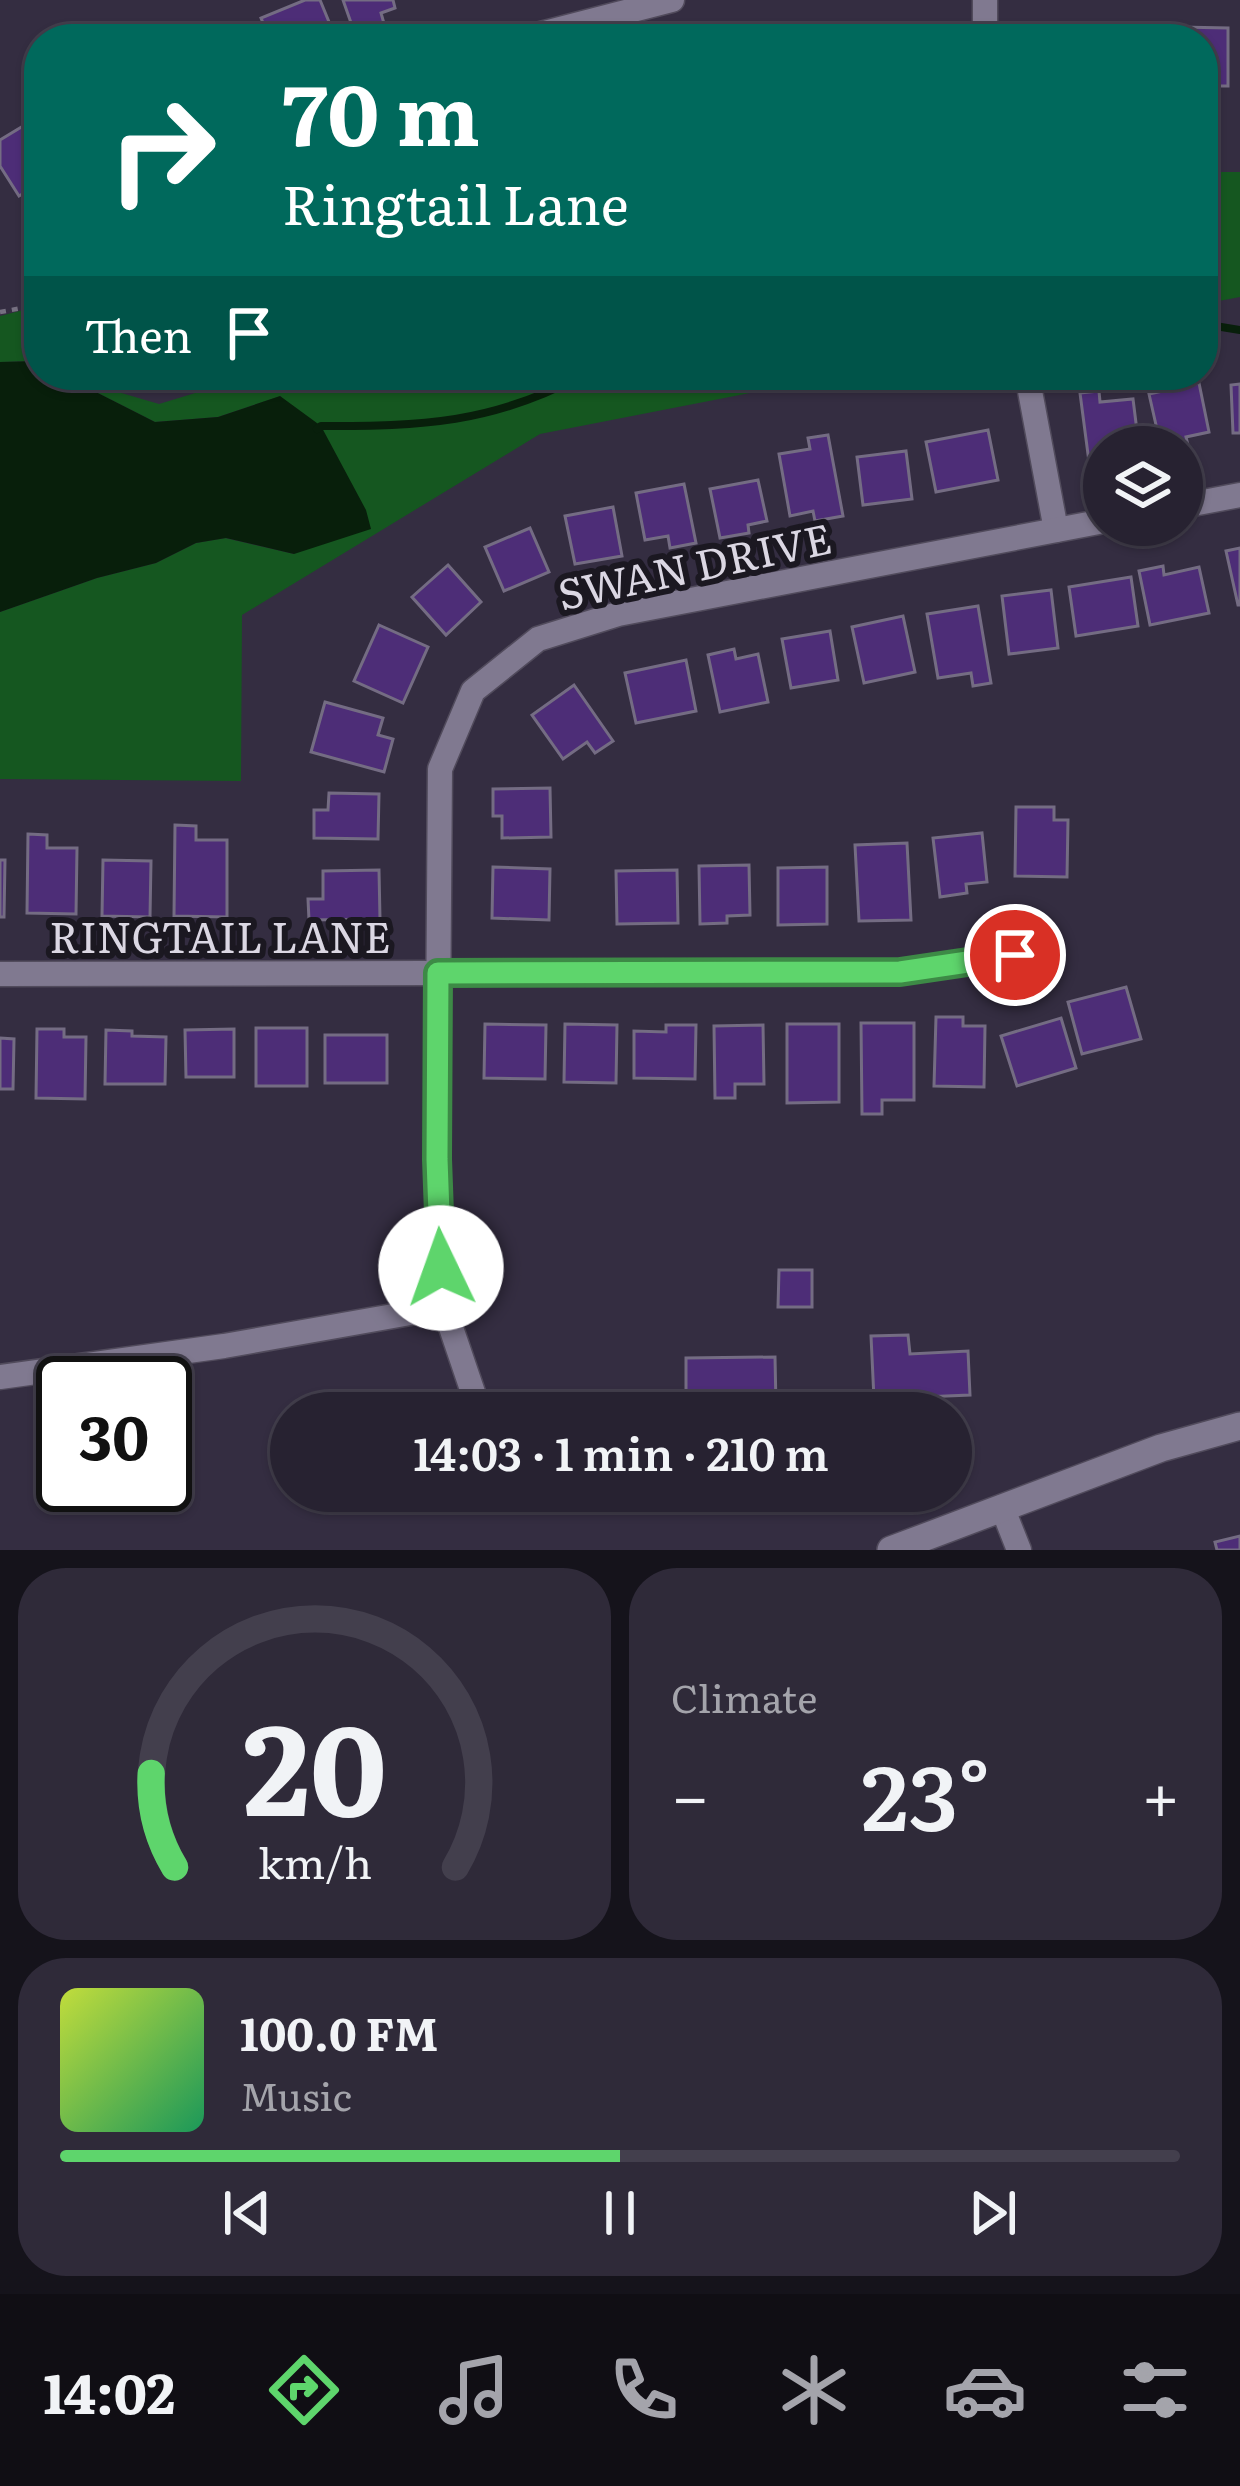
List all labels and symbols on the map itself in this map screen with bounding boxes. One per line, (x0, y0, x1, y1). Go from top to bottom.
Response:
street label: SWAN DRIVE (551, 505, 837, 623)
street label: RINGTAIL LANE (49, 904, 391, 966)
pin (964, 904, 1066, 1006)
position arrow (378, 1205, 504, 1331)
speed limit sign: 30 (36, 1356, 192, 1512)

